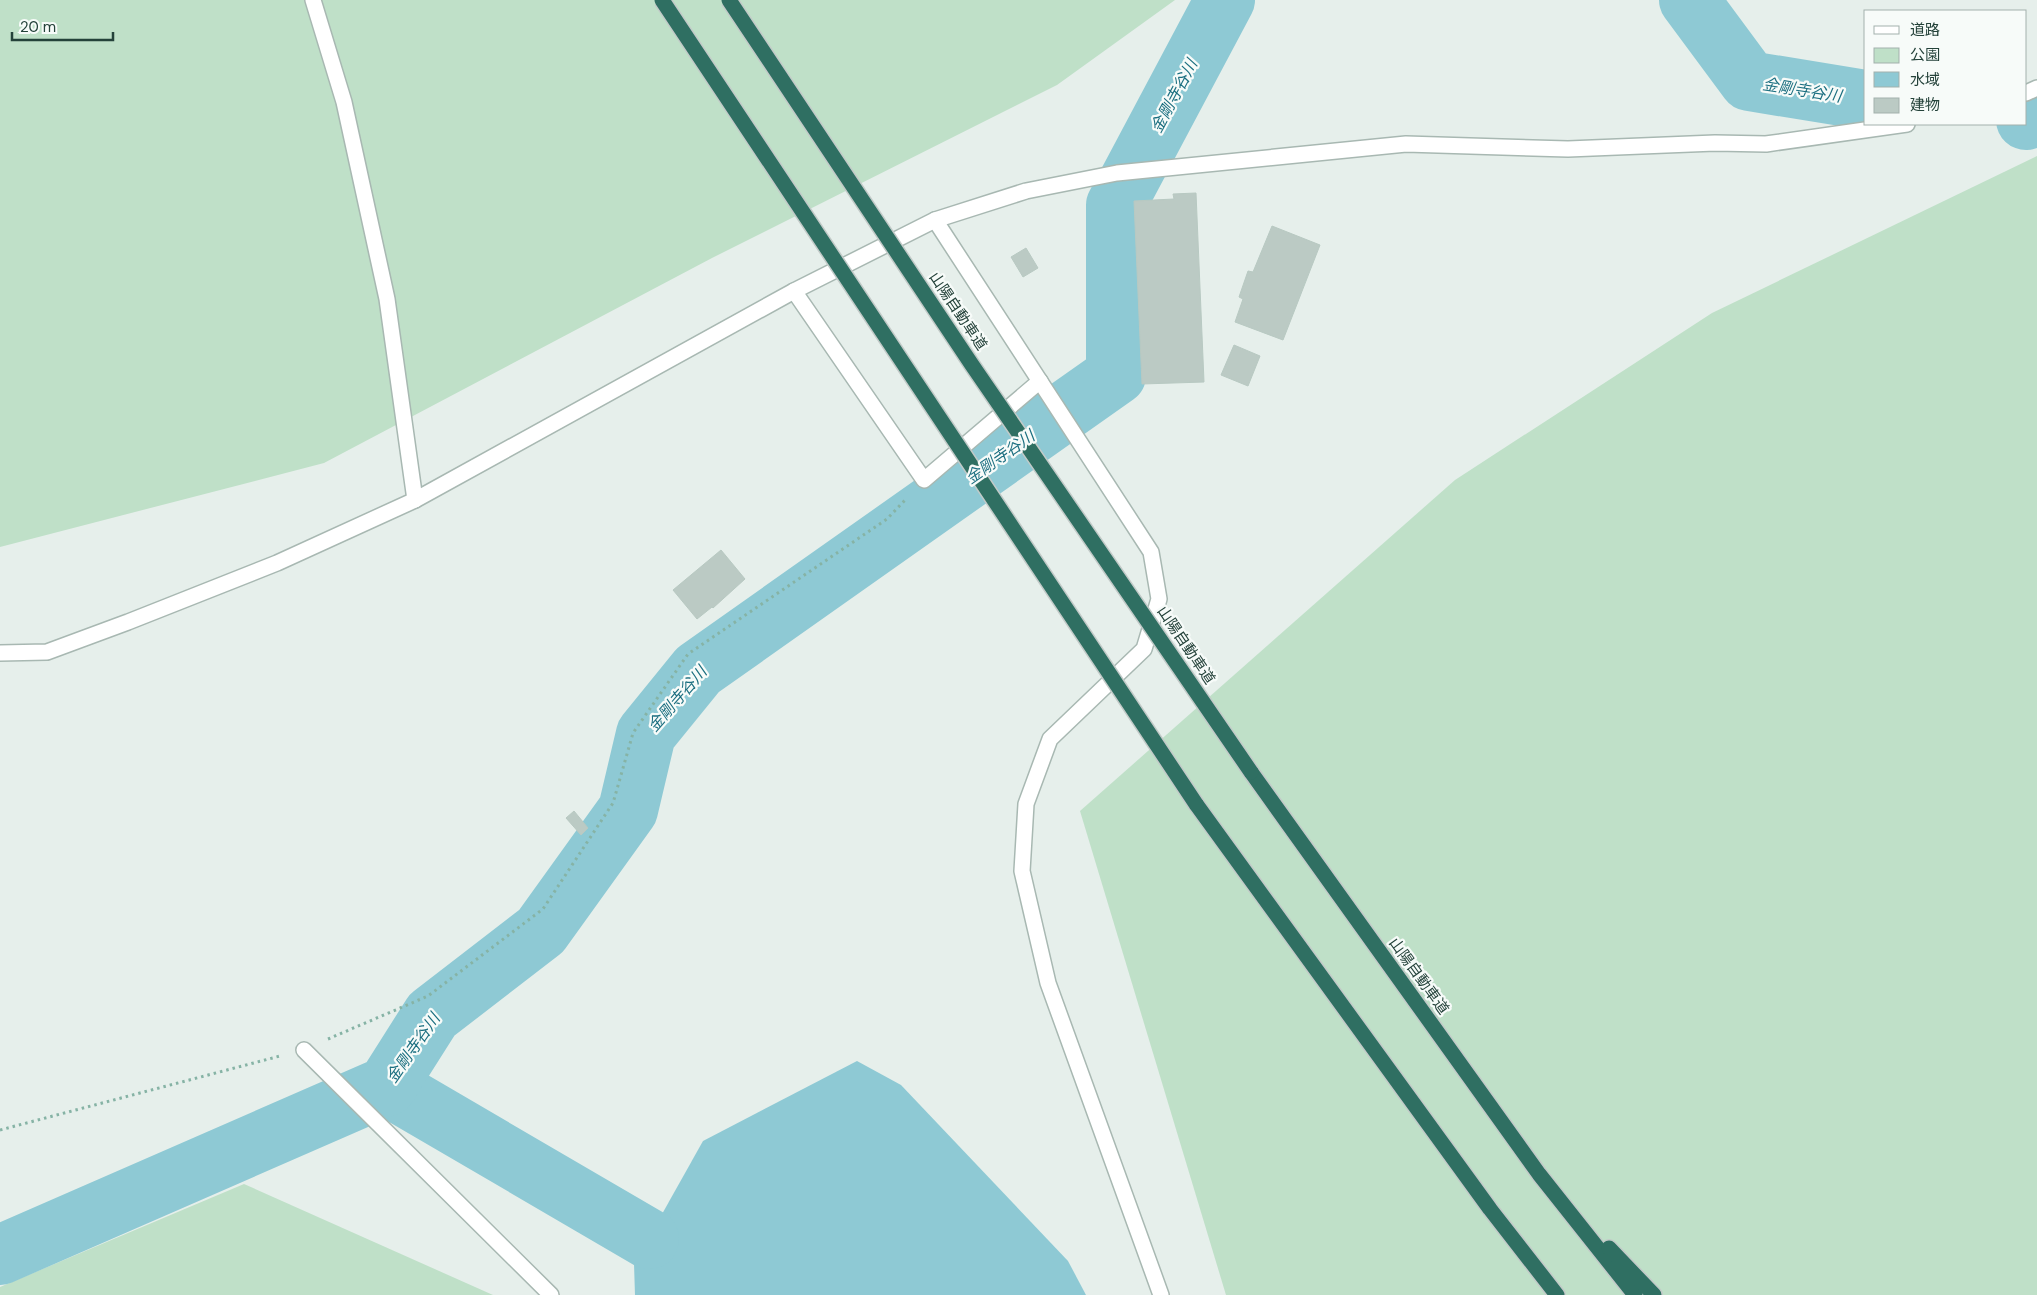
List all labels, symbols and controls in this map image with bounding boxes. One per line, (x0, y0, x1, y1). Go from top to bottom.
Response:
scale bar (12, 10, 114, 42)
legend (1864, 10, 2027, 125)
text: 20 m (20, 17, 56, 37)
text: 道路 (1910, 20, 1940, 40)
text: 公園 (1910, 45, 1940, 65)
water label: 金剛寺谷川 (1146, 54, 1203, 136)
text: 水域 (1910, 70, 1940, 90)
water label: 金剛寺谷川 (1761, 73, 1845, 107)
text: 建物 (1910, 95, 1940, 115)
street label: 山陽自動車道 (925, 268, 991, 354)
water label: 金剛寺谷川 (961, 424, 1040, 489)
street label: 山陽自動車道 (1153, 602, 1219, 688)
water label: 金剛寺谷川 (643, 660, 712, 736)
street label: 山陽自動車道 (1384, 934, 1454, 1018)
water label: 金剛寺谷川 (381, 1008, 446, 1087)

